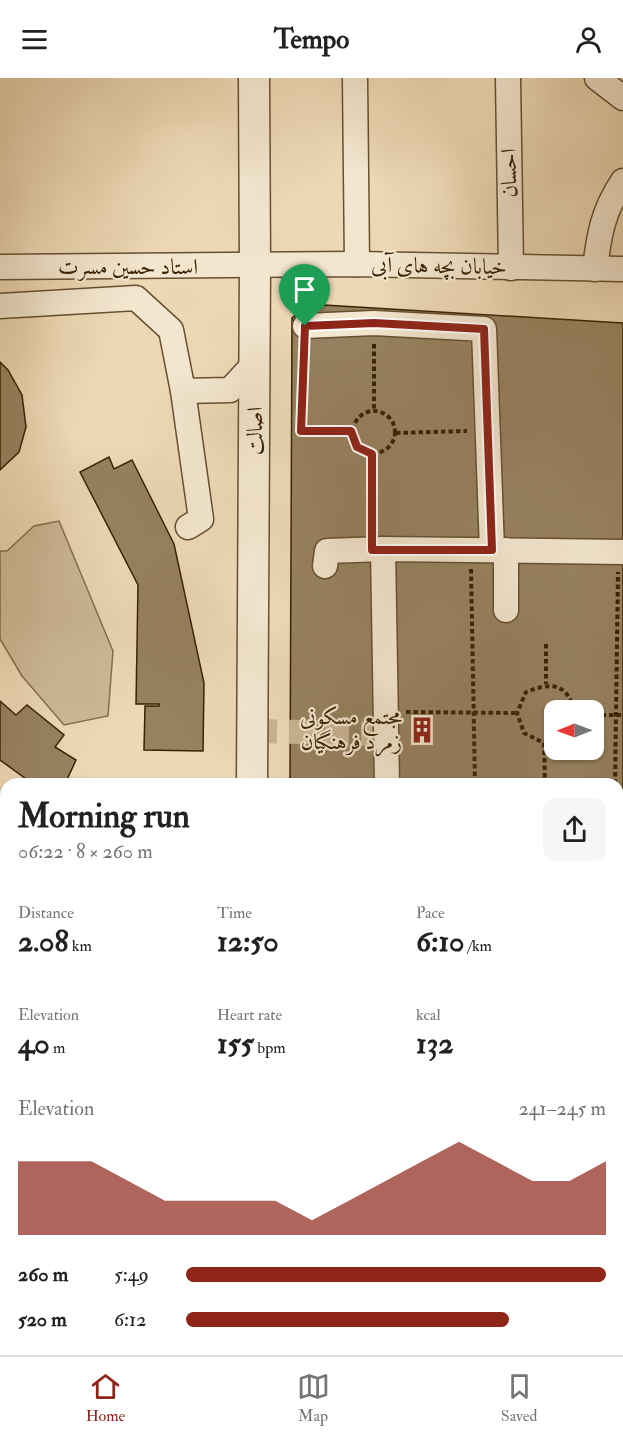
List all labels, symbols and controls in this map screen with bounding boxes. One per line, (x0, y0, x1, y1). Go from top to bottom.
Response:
icon: menu (18, 23, 51, 56)
text: Tempo (274, 23, 349, 56)
icon: person (572, 23, 605, 56)
street label: احسان (495, 148, 523, 198)
street label: خیابان بچه های آبی (371, 251, 507, 283)
street label: استاد حسین مسرت (58, 253, 198, 281)
pin (279, 264, 330, 326)
icon: arrive (288, 273, 321, 306)
street label: اصالت (241, 407, 269, 455)
north arrow (544, 700, 604, 760)
map controls (544, 700, 604, 760)
place label: مجتمع مسکونی زمرد فرهنگیان (300, 703, 403, 757)
building icon: مجتمع مسکونی زمرد فرهنگیان (407, 715, 437, 745)
text: Morning run (18, 796, 190, 837)
button: share (543, 798, 606, 861)
text: 06:22 · 8 × 260 m (18, 839, 153, 864)
text: Distance (18, 903, 74, 923)
text: Time (217, 903, 252, 923)
text: Pace (416, 903, 445, 923)
text: 2.08 (18, 923, 69, 960)
text: 12:50 (217, 923, 279, 960)
text: 6:10 (416, 923, 464, 960)
text: km (69, 936, 92, 956)
text: /km (464, 936, 492, 956)
text: Elevation (18, 1005, 79, 1025)
text: Heart rate (217, 1005, 282, 1025)
text: kcal (416, 1005, 441, 1025)
text: 40 (18, 1025, 50, 1062)
text: 155 (217, 1025, 254, 1062)
text: 132 (416, 1025, 453, 1062)
text: m (50, 1038, 65, 1058)
text: bpm (254, 1038, 286, 1058)
text: Elevation (18, 1096, 94, 1121)
text: 241–245 m (518, 1096, 606, 1121)
text: 260 m (18, 1262, 68, 1287)
text: 5:49 (114, 1262, 149, 1287)
text: 520 m (18, 1307, 67, 1332)
text: 6:12 (114, 1307, 146, 1332)
tab: Home (86, 1370, 125, 1426)
tab: Map (297, 1370, 330, 1426)
tab: Saved (501, 1370, 537, 1426)

